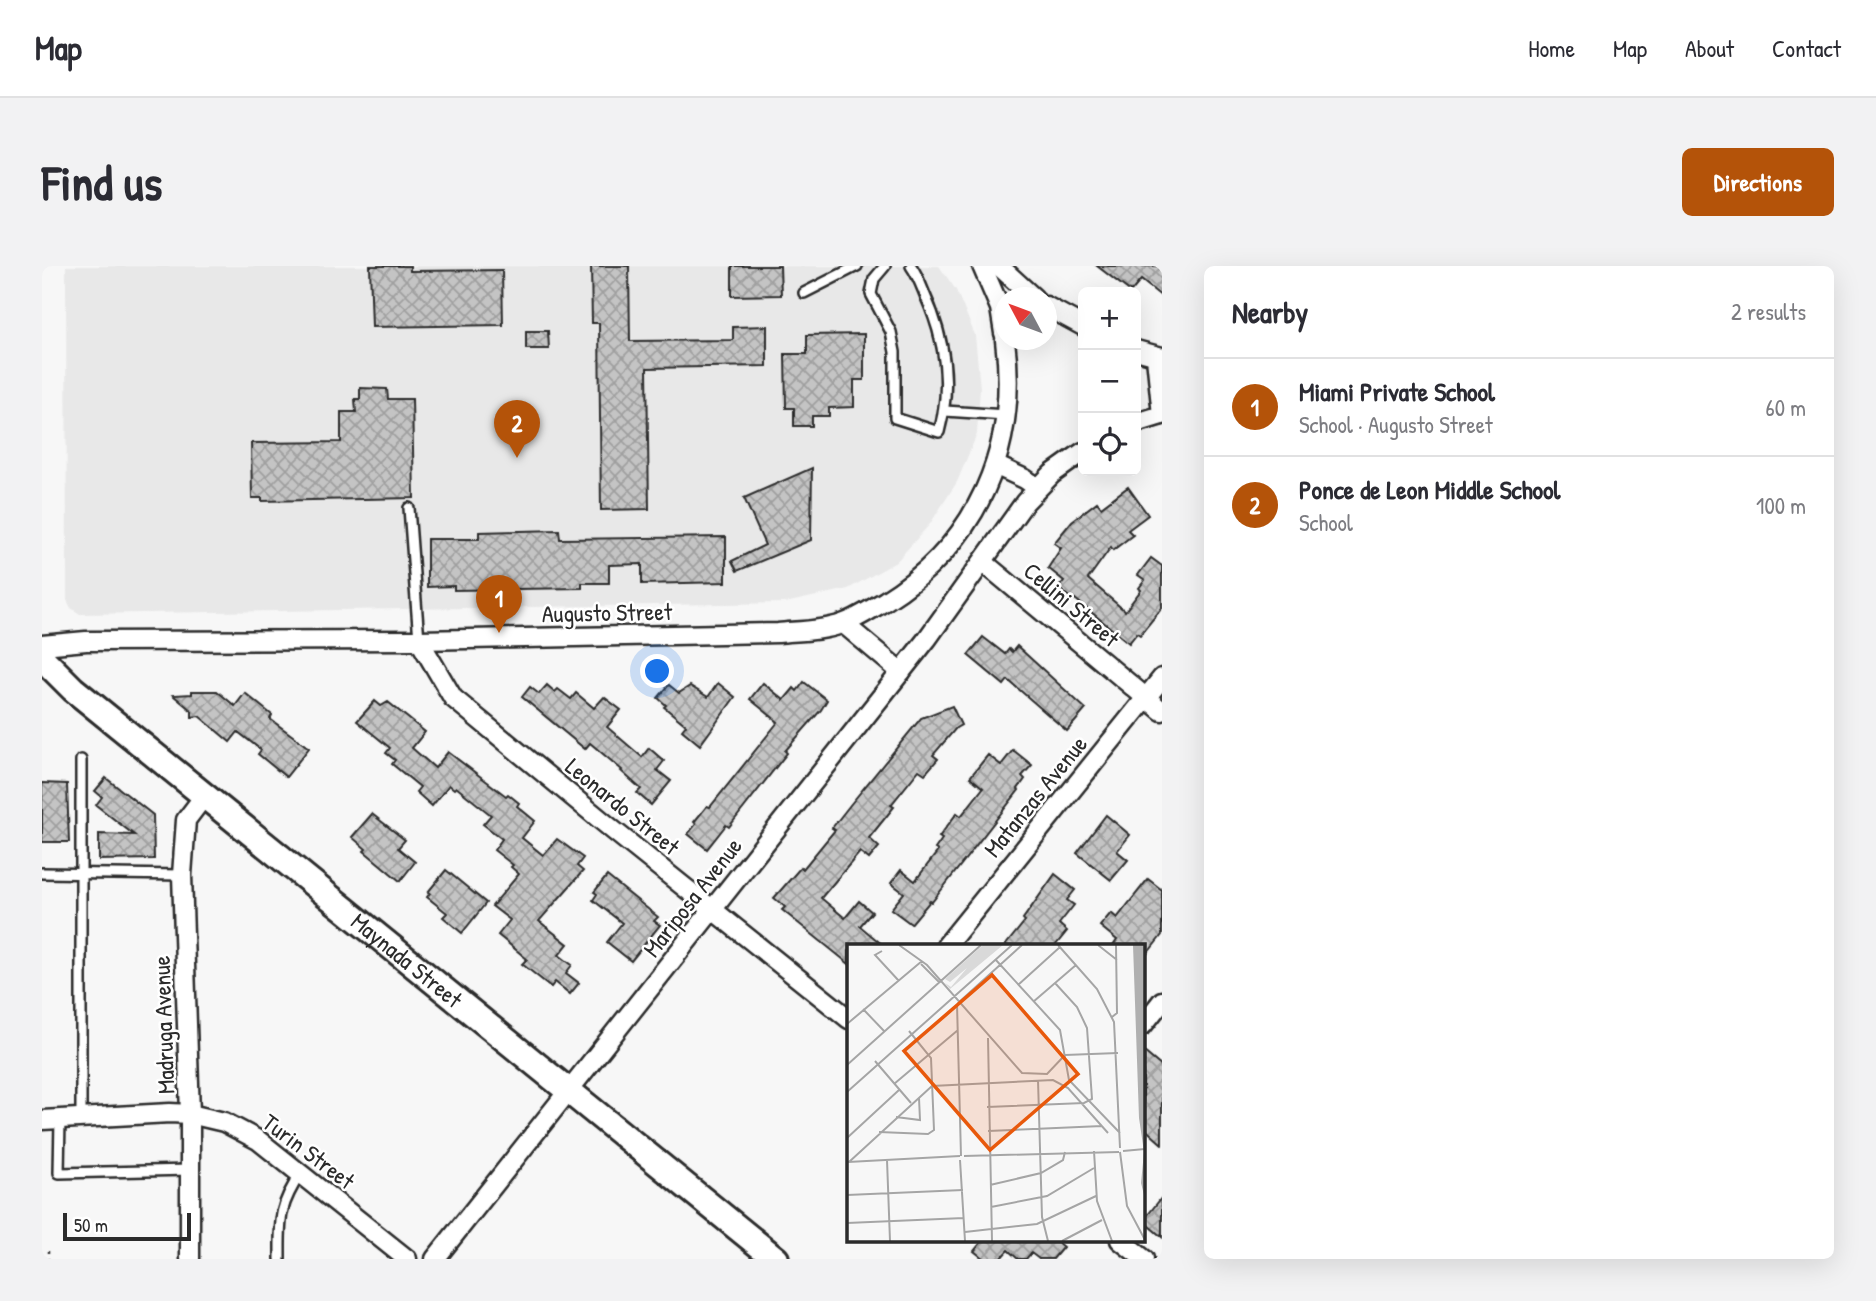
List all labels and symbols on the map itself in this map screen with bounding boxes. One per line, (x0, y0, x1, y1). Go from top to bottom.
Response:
north arrow (994, 287, 1057, 350)
pin: 2 (494, 400, 540, 458)
street label: Cellini Street (1017, 554, 1127, 654)
pin: 1 (476, 575, 522, 633)
street label: Augusto Street (542, 595, 673, 629)
your location (640, 654, 674, 688)
street label: Matanzas Avenue (976, 728, 1094, 863)
street label: Leonardo Street (559, 750, 687, 862)
street label: Mariposa Avenue (635, 830, 749, 963)
street label: Maynada Street (345, 905, 470, 1015)
inset map (847, 944, 1144, 1242)
street label: Madruga Avenue (145, 955, 181, 1095)
street label: Turin Street (256, 1106, 362, 1197)
scale bar (63, 1210, 191, 1242)

